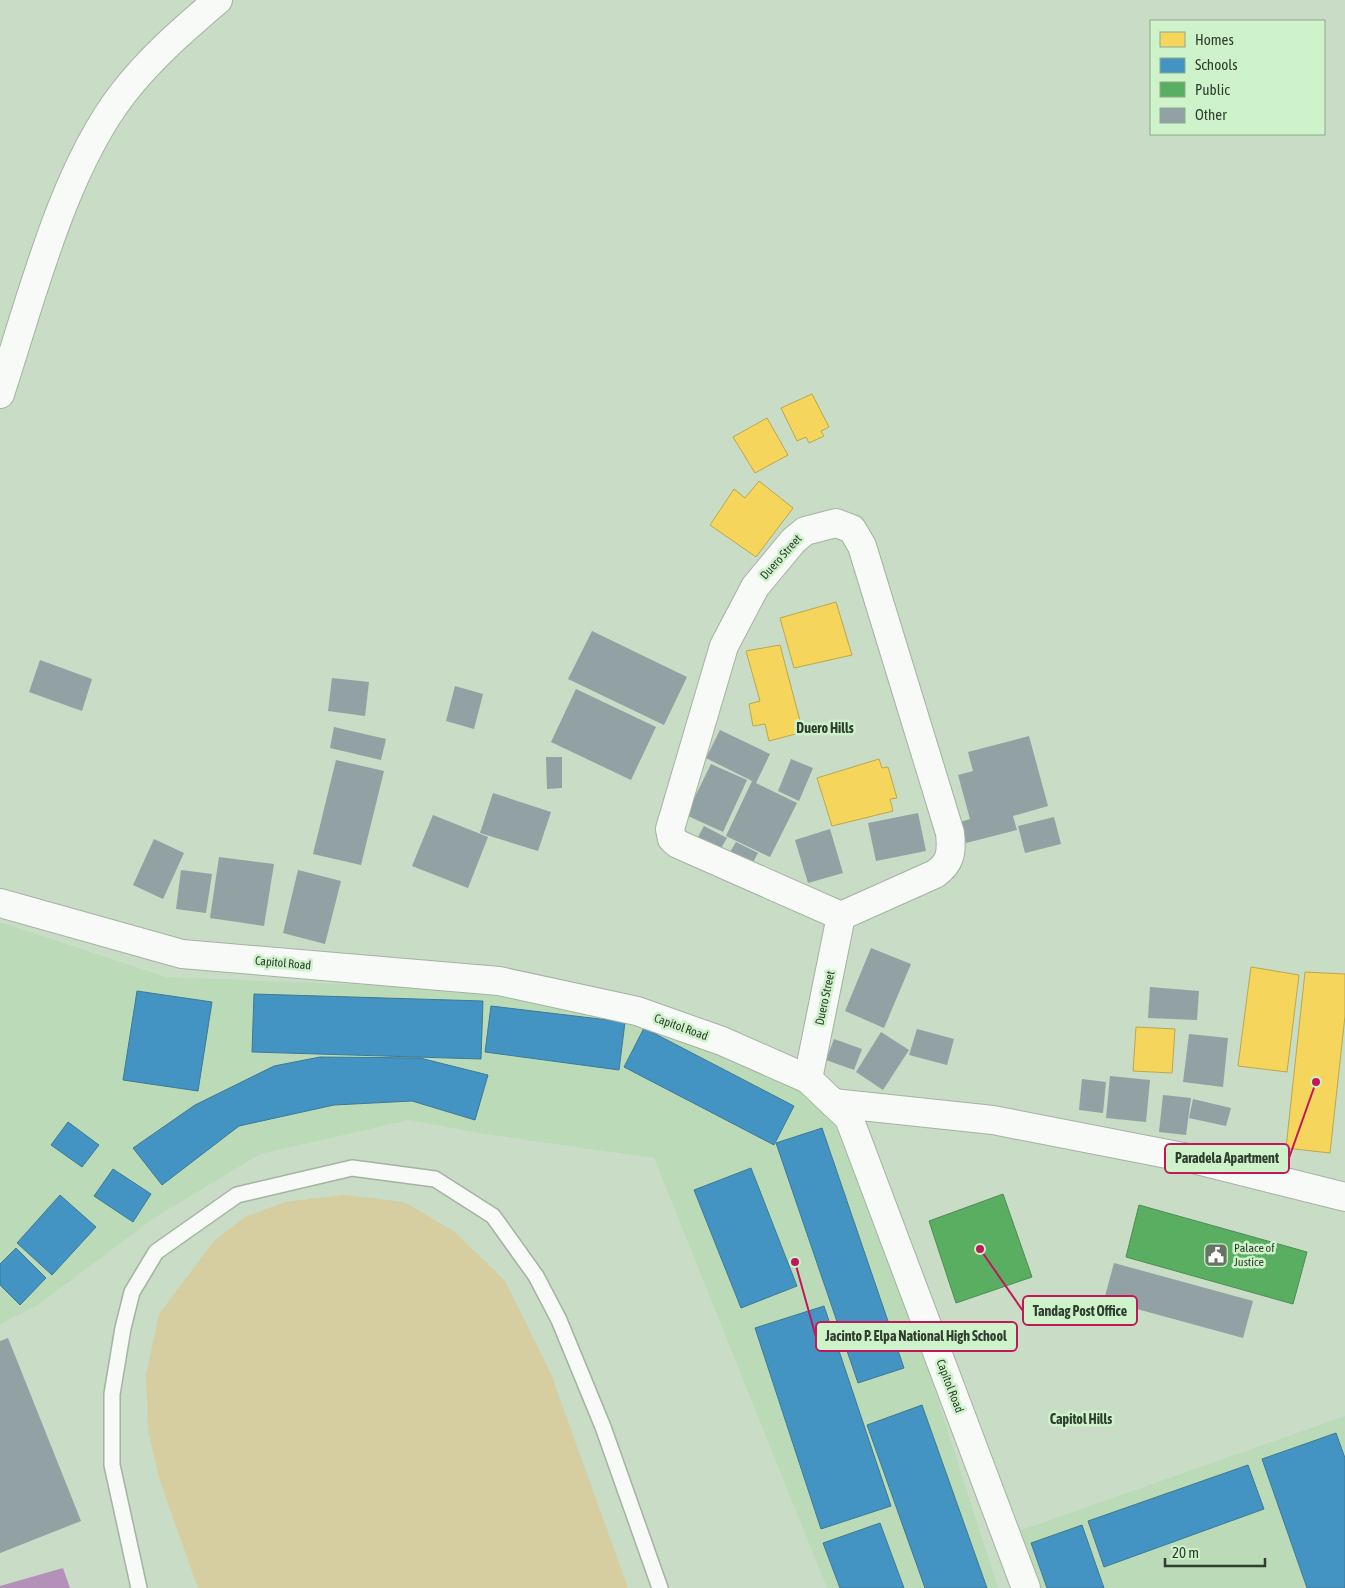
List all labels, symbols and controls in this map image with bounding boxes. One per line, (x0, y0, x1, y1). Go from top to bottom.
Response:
legend (1150, 20, 1325, 135)
text: Homes (1195, 31, 1234, 48)
text: Schools (1195, 56, 1238, 73)
text: Public (1195, 81, 1230, 98)
text: Other (1195, 106, 1227, 123)
street label: Duero Street (757, 531, 805, 582)
district label: Duero Hills (796, 720, 854, 736)
street label: Capitol Road (254, 954, 312, 972)
street label: Duero Street (812, 969, 838, 1026)
street label: Capitol Road (652, 1011, 710, 1043)
callout: Paradela Apartment (1165, 1144, 1289, 1173)
text: Paradela Apartment (1175, 1150, 1279, 1166)
place label: Palace of Justice (1234, 1241, 1275, 1269)
public building icon: Palace of Justice (1203, 1242, 1229, 1268)
callout: Tandag Post Office (1023, 1296, 1137, 1325)
text: Tandag Post Office (1033, 1303, 1127, 1319)
callout: Jacinto P. Elpa National High School (816, 1322, 1017, 1351)
text: Jacinto P. Elpa National High School (824, 1328, 1007, 1344)
street label: Capitol Road (933, 1357, 967, 1415)
district label: Capitol Hills (1050, 1411, 1112, 1427)
scale bar (1165, 1536, 1265, 1568)
text: 20 m (1172, 1544, 1199, 1561)

